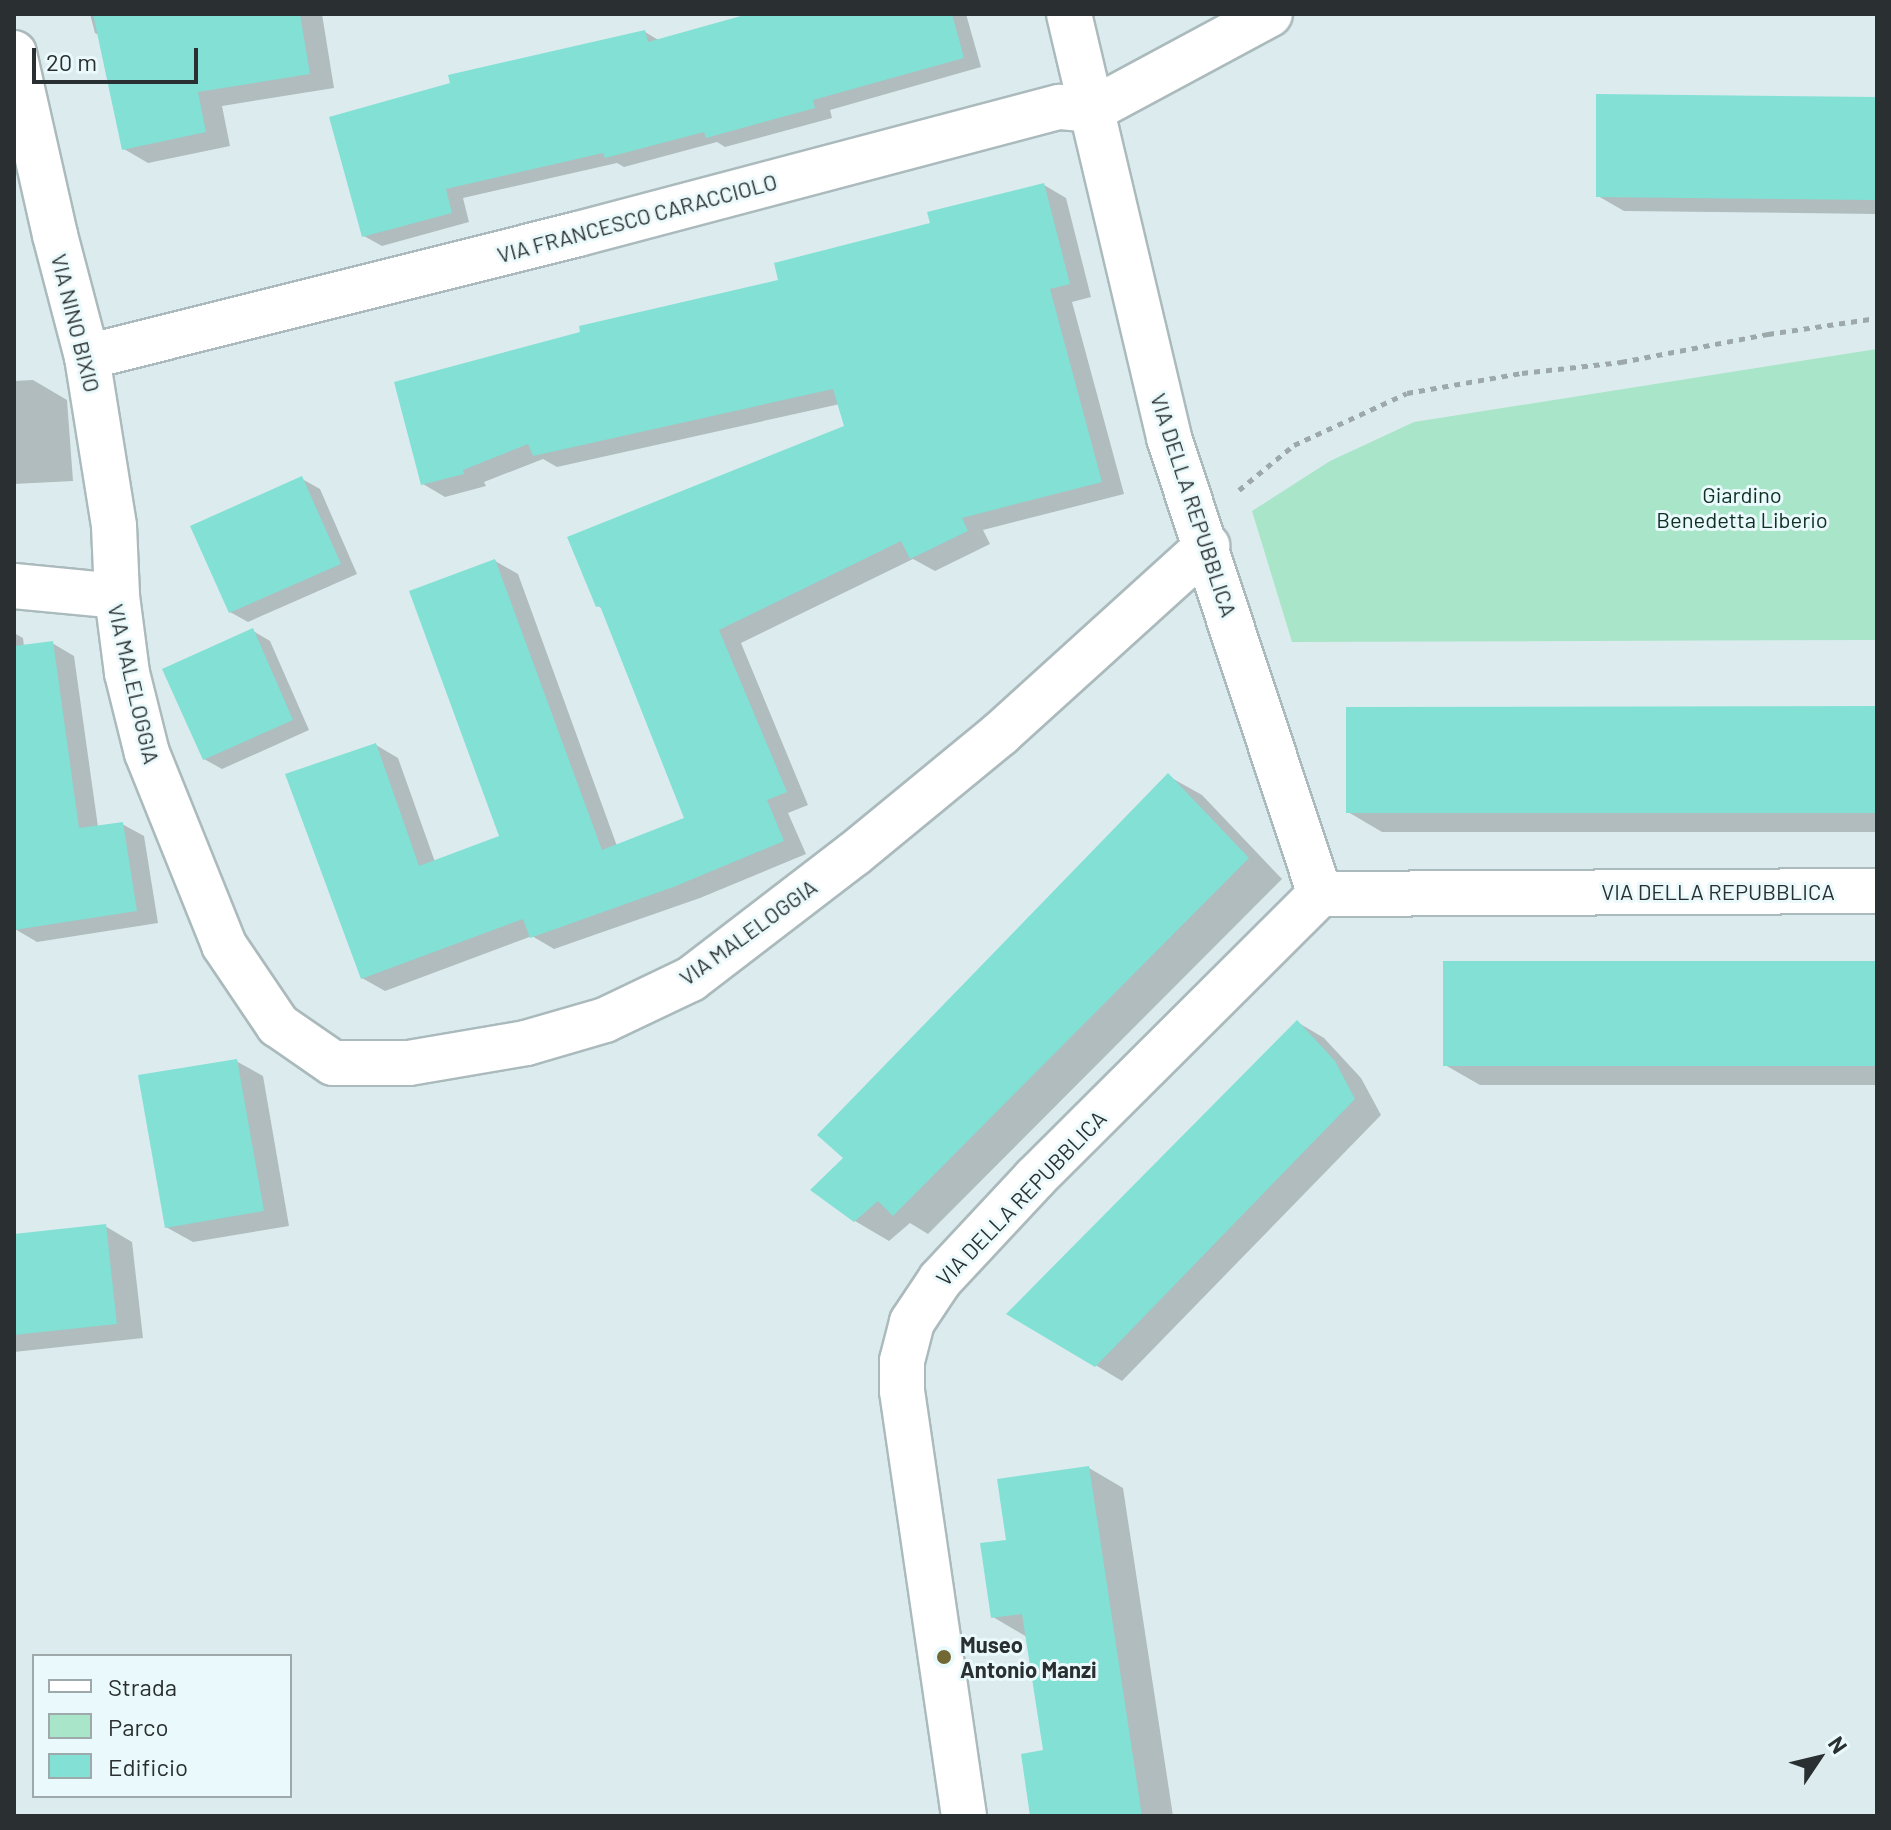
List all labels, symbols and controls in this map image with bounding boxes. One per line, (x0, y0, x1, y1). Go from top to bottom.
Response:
scale bar (36, 32, 202, 82)
text: 20 m (46, 47, 97, 76)
street label: VIA FRANCESCO CARACCIOLO (494, 168, 780, 268)
street label: VIA NINO BIXIO (46, 251, 106, 395)
street label: VIA DELLA REPUBBLICA (1145, 390, 1243, 620)
park label: Giardino Benedetta Liberio (1656, 481, 1828, 532)
street label: VIA MALELOGGIA (103, 601, 165, 767)
street label: VIA MALELOGGIA (674, 873, 822, 991)
street label: VIA DELLA REPUBBLICA (1601, 879, 1835, 905)
street label: VIA DELLA REPUBBLICA (930, 1105, 1112, 1291)
place label: Museo Antonio Manzi (960, 1631, 1097, 1682)
marker: Museo Antonio Manzi (935, 1648, 953, 1666)
legend (32, 1654, 292, 1798)
text: Strada (108, 1672, 177, 1701)
text: Parco (108, 1712, 169, 1741)
north arrow (1779, 1718, 1859, 1798)
text: N (1824, 1731, 1854, 1758)
text: Edificio (108, 1752, 188, 1781)

